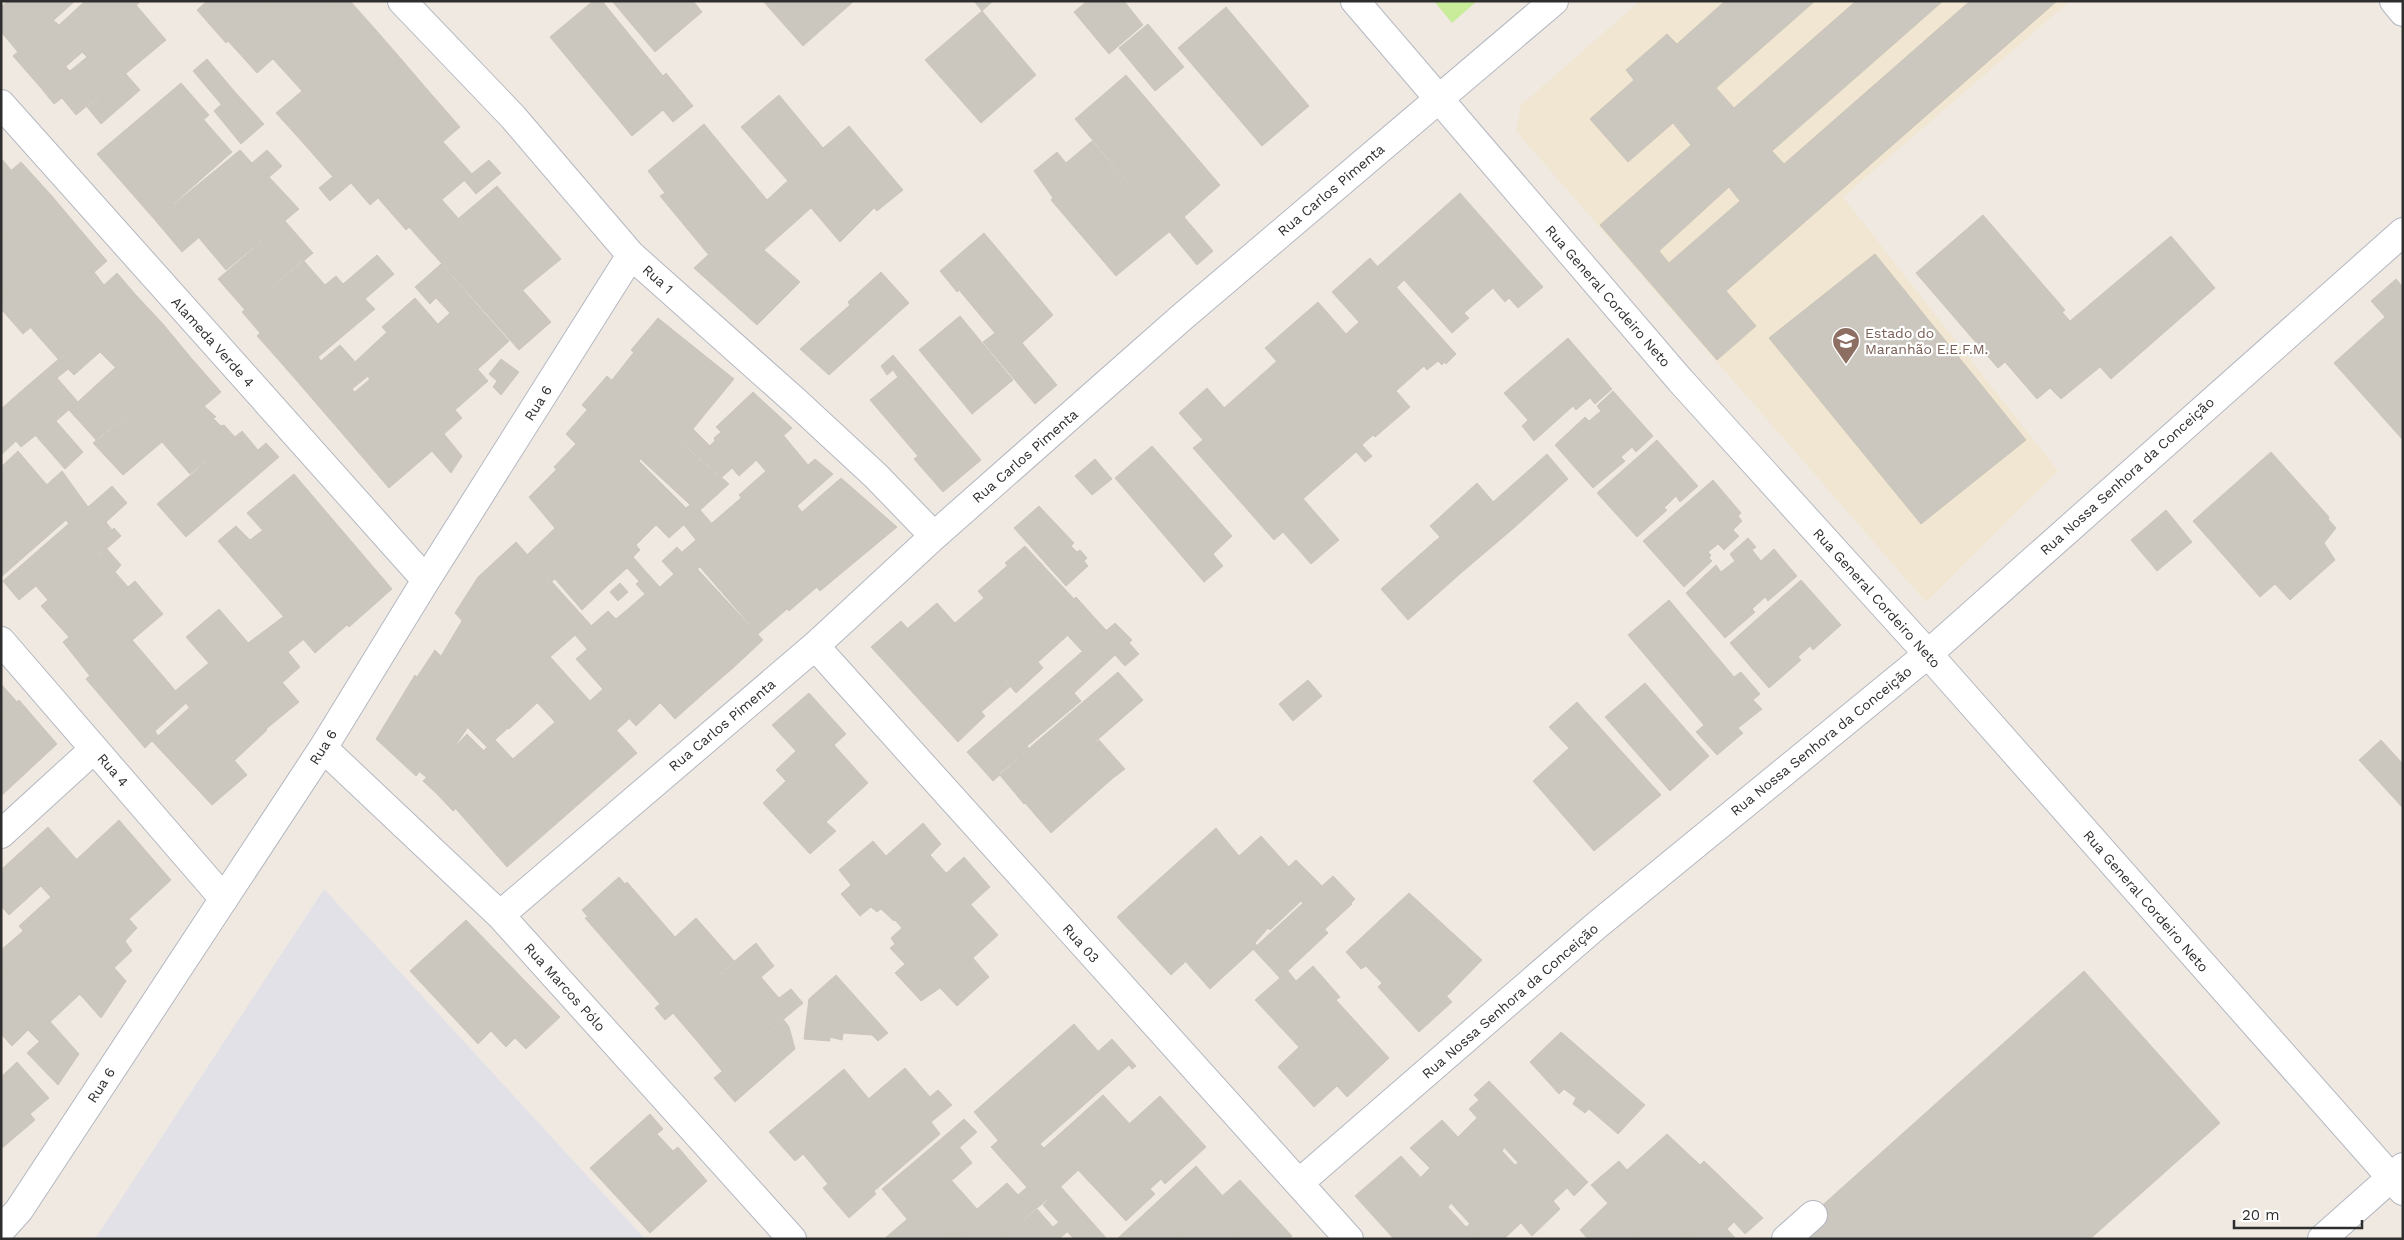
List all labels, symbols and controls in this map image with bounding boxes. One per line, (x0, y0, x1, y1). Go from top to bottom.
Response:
street label: Rua Carlos Pimenta (1274, 141, 1388, 239)
street label: Rua General Cordeiro Neto (1542, 222, 1674, 370)
street label: Rua 1 (640, 261, 676, 297)
street label: Alameda Verde 4 (168, 294, 258, 390)
place label: Estado do Maranhão E.E.F.M. (1865, 325, 1988, 357)
school or university icon: Estado do Maranhão E.E.F.M. (1831, 326, 1861, 365)
street label: Rua 6 (521, 382, 555, 424)
street label: Rua Nossa Senhora da Conceição (2037, 394, 2217, 558)
street label: Rua Carlos Pimenta (969, 406, 1081, 506)
street label: Rua General Cordeiro Neto (1810, 525, 1944, 671)
street label: Rua Nossa Senhora da Conceição (1727, 663, 1915, 819)
street label: Rua Carlos Pimenta (665, 676, 779, 774)
street label: Rua 6 (306, 726, 340, 768)
street label: Rua 4 (94, 750, 132, 790)
street label: Rua General Cordeiro Neto (2080, 827, 2212, 975)
street label: Rua 03 (1059, 920, 1103, 966)
street label: Rua Nossa Senhora da Conceição (1419, 920, 1601, 1082)
street label: Rua Marcos Pólo (521, 940, 609, 1034)
street label: Rua 6 (84, 1064, 118, 1106)
scale bar (2234, 1198, 2362, 1230)
text: 20 m (2242, 1206, 2280, 1224)

